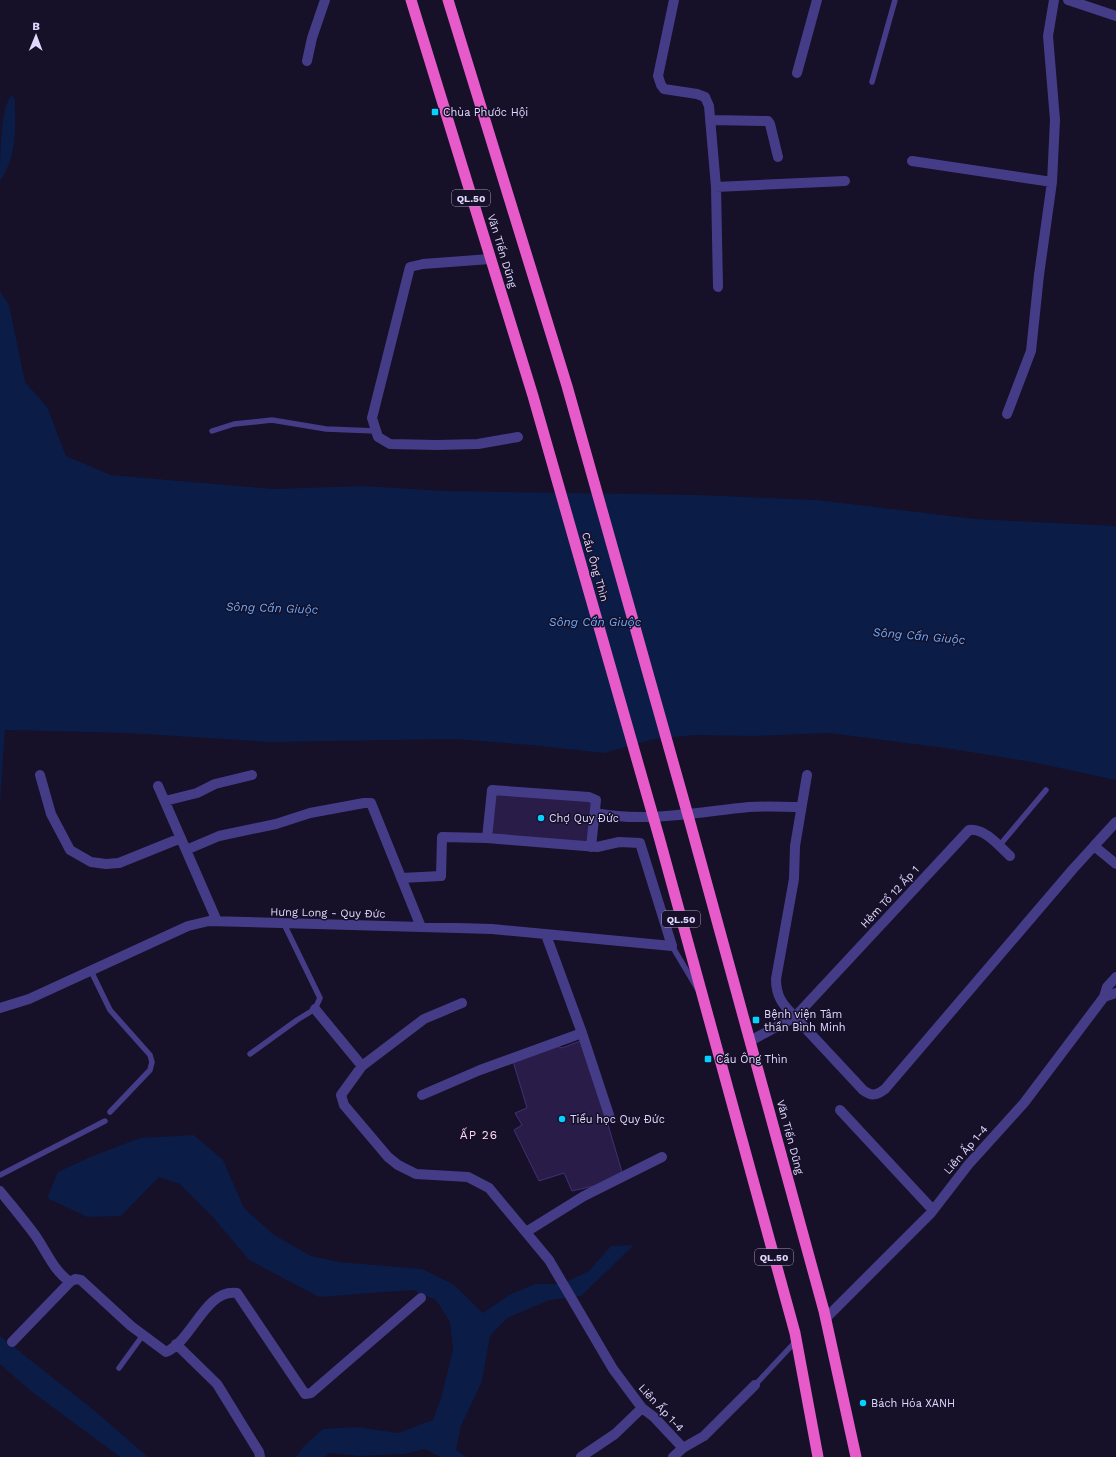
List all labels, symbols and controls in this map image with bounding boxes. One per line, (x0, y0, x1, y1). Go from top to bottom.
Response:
north arrow (16, 16, 56, 56)
text: B (32, 20, 41, 33)
place label: Chùa Phước Hội (443, 106, 528, 119)
marker: Chùa Phước Hội (430, 107, 440, 117)
road number: QL.50 (452, 190, 490, 206)
street label: Văn Tiến Dũng (485, 212, 519, 290)
street label: Cầu Ông Thìn (579, 531, 612, 603)
water label: Sông Cần Giuộc (226, 599, 319, 617)
water label: Sông Cần Giuộc (549, 615, 642, 629)
water label: Sông Cần Giuộc (872, 625, 966, 647)
place label: Chợ Quy Đức (549, 812, 619, 825)
marker: Chợ Quy Đức (536, 813, 546, 823)
street label: Hẻm Tổ 12 Ấp 1 (857, 862, 922, 931)
street label: Hưng Long - Quy Đức (270, 905, 386, 921)
road number: QL.50 (662, 911, 700, 927)
place label: Bệnh viện Tâm thần Bình Minh (764, 1008, 846, 1034)
marker: Bệnh viện Tâm thần Bình Minh (751, 1015, 761, 1025)
place label: Cầu Ông Thìn (716, 1052, 788, 1066)
marker: Cầu Ông Thìn (703, 1054, 713, 1064)
street label: Văn Tiến Dũng (774, 1098, 806, 1176)
place label: Tiểu học Quy Đức (570, 1113, 665, 1126)
marker: Tiểu học Quy Đức (557, 1114, 567, 1124)
street label: Liên Ấp 1-4 (940, 1121, 991, 1177)
district label: ẤP 26 (460, 1127, 498, 1142)
road number: QL.50 (755, 1249, 793, 1265)
street label: Liên Ấp 1-4 (636, 1380, 688, 1435)
place label: Bách Hóa XANH (871, 1397, 955, 1410)
marker: Bách Hóa XANH (858, 1398, 868, 1408)

